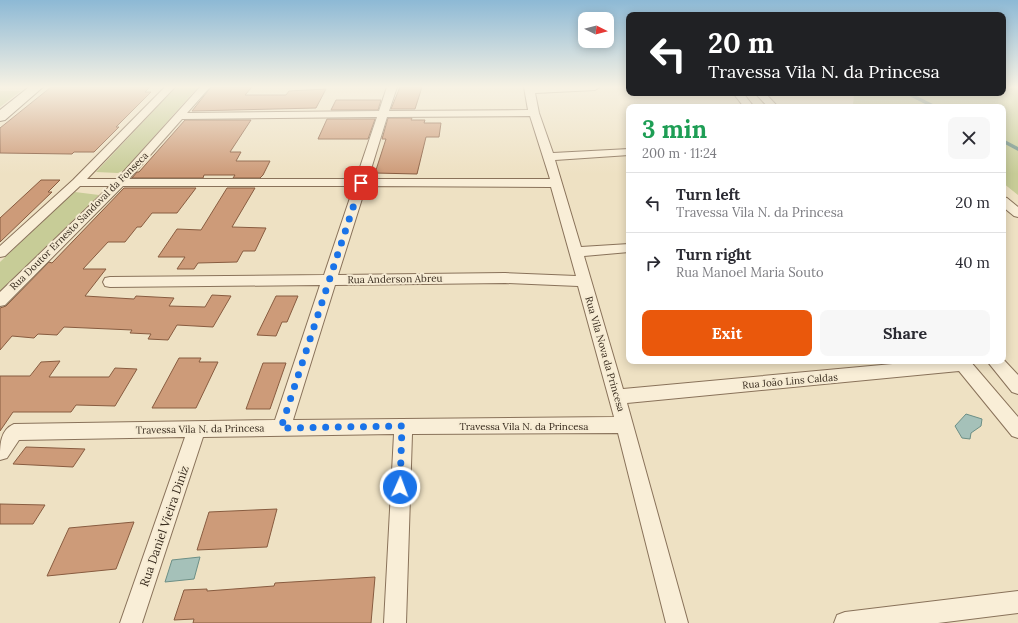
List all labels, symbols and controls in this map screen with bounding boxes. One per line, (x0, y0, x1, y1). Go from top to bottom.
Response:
north arrow (578, 12, 614, 48)
map controls (578, 12, 614, 48)
text: 20 m (708, 25, 774, 61)
icon: left (642, 28, 694, 80)
text: Travessa Vila N. da Princesa (708, 60, 940, 83)
text: 3 min (642, 114, 707, 145)
button: close (948, 117, 990, 159)
text: 200 m · 11:24 (642, 145, 717, 162)
street label: Rua Doutor Ernesto Sandoval da Fonseca (7, 149, 151, 293)
pin (344, 166, 378, 200)
icon: arrive (350, 172, 372, 194)
text: Turn left (676, 185, 740, 204)
icon: left (642, 192, 664, 214)
text: 20 m (955, 193, 990, 212)
text: Travessa Vila N. da Princesa (676, 204, 843, 221)
text: Turn right (676, 245, 752, 264)
icon: right (642, 252, 664, 274)
text: 40 m (955, 253, 990, 272)
text: Rua Manoel Maria Souto (676, 264, 824, 281)
street label: Rua Anderson Abreu (347, 272, 443, 286)
street label: Rua Vila Nova da Princesa (582, 295, 628, 413)
button: Exit (642, 310, 812, 356)
button: Share (820, 310, 990, 356)
street label: Rua João Lins Caldas (742, 370, 839, 392)
street label: Travessa Vila N. da Princesa (460, 420, 588, 433)
street label: Travessa Vila N. da Princesa (135, 421, 265, 437)
street label: Rua Daniel Vieira Diniz (136, 463, 192, 589)
position arrow (379, 466, 421, 508)

